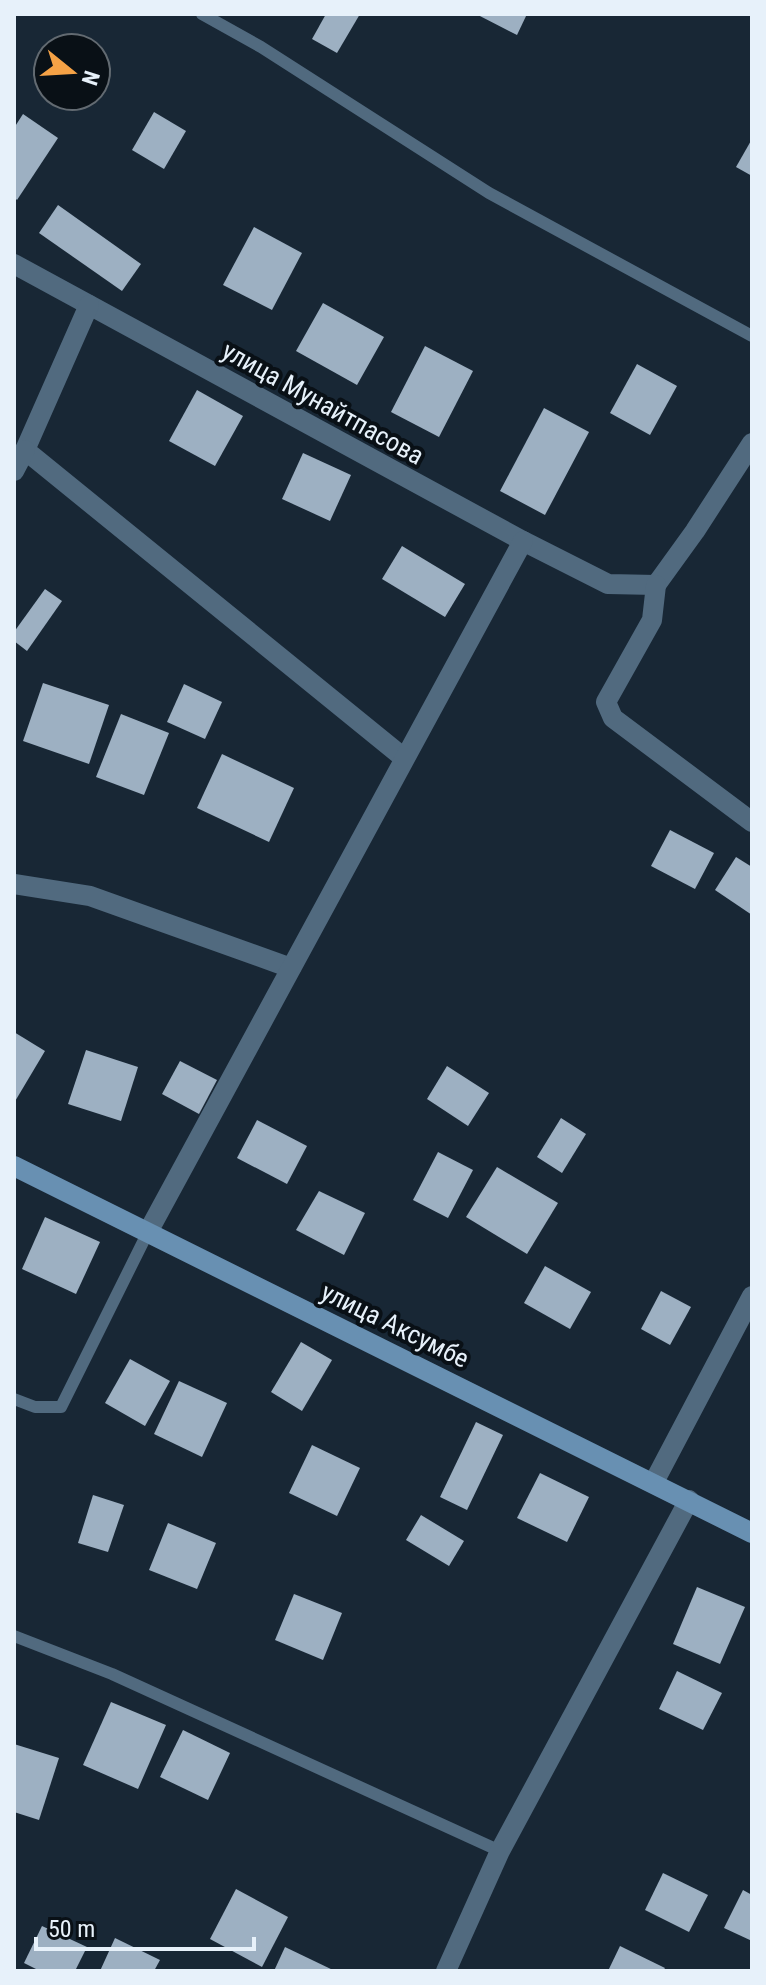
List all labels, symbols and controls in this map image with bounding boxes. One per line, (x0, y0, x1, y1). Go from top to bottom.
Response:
north arrow (32, 32, 112, 112)
text: N (77, 68, 105, 88)
street label: улица Мунайтпасова (217, 335, 429, 471)
street label: улица Аксумбе (316, 1276, 474, 1374)
scale bar (36, 1901, 254, 1951)
text: 50 m (48, 1915, 95, 1943)

